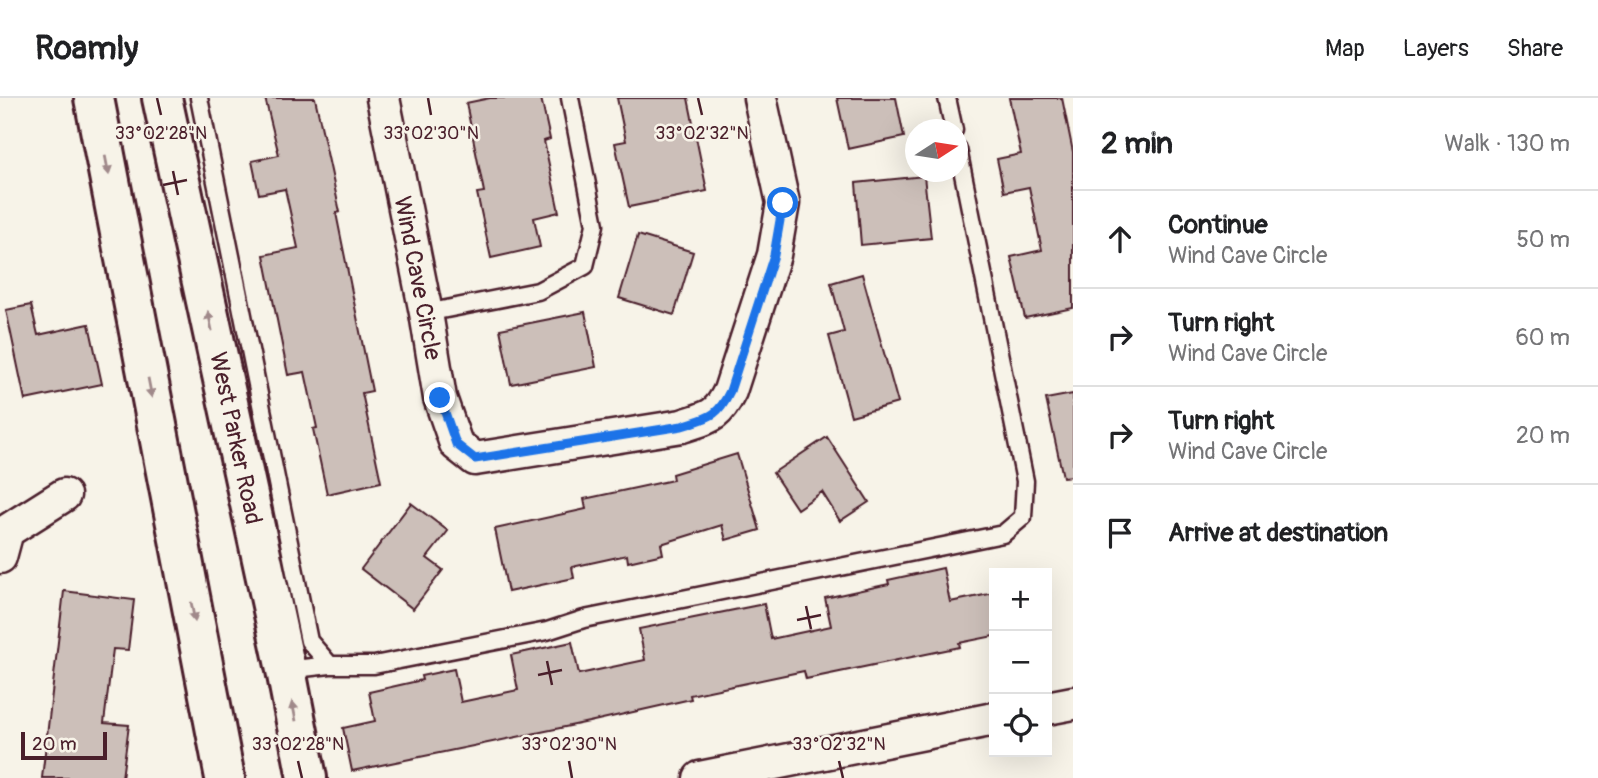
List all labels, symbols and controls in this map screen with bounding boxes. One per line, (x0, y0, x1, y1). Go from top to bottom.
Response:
text: Roamly (35, 28, 138, 69)
text: Map (1325, 34, 1365, 63)
text: Layers (1403, 34, 1469, 63)
text: Share (1507, 34, 1563, 63)
north arrow (905, 119, 968, 182)
text: 33°02'28"N (115, 122, 207, 145)
text: 33°02'30"N (383, 122, 479, 145)
text: 33°02'32"N (655, 122, 749, 145)
text: 2 min (1101, 125, 1173, 162)
text: Walk · 130 m (1444, 129, 1570, 158)
one-way arrow (102, 154, 113, 176)
route start (767, 187, 798, 218)
street label: Wind Cave Circle (387, 194, 448, 363)
text: Continue (1168, 209, 1268, 241)
icon: ahead (1101, 220, 1139, 258)
text: 50 m (1516, 225, 1570, 254)
text: Wind Cave Circle (1168, 241, 1327, 270)
text: Turn right (1168, 307, 1274, 339)
one-way arrow (205, 310, 216, 332)
icon: right (1101, 318, 1139, 356)
text: 60 m (1515, 323, 1570, 352)
text: Wind Cave Circle (1168, 339, 1327, 368)
street label: West Parker Road (203, 349, 268, 527)
one-way arrow (145, 377, 156, 399)
route end (424, 382, 455, 413)
text: Turn right (1168, 405, 1274, 437)
icon: right (1101, 416, 1139, 454)
text: 20 m (1516, 421, 1570, 450)
text: Wind Cave Circle (1168, 437, 1327, 466)
icon: arrive (1101, 514, 1139, 552)
text: Arrive at destination (1168, 517, 1388, 549)
map controls (989, 568, 1052, 757)
button: + (989, 568, 1052, 631)
one-way arrow (188, 601, 199, 623)
button: − (989, 631, 1052, 694)
button: locate (989, 694, 1052, 757)
one-way arrow (289, 700, 300, 722)
scale bar (21, 729, 107, 761)
text: 20 m (32, 732, 77, 756)
text: 33°02'28"N (252, 733, 344, 756)
text: 33°02'30"N (521, 733, 617, 756)
text: 33°02'32"N (792, 733, 886, 756)

